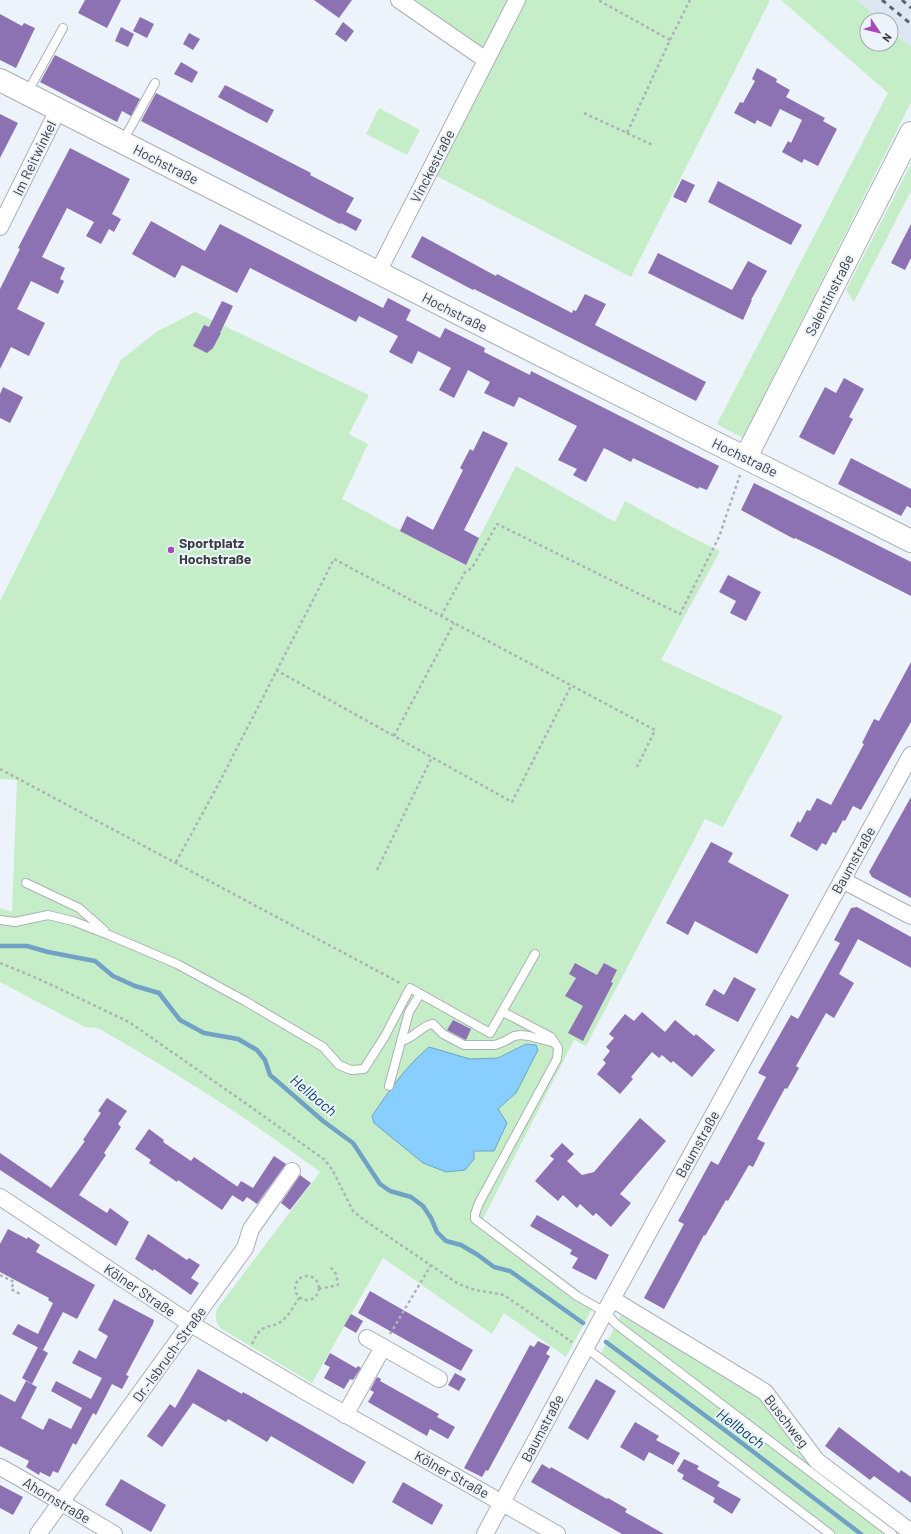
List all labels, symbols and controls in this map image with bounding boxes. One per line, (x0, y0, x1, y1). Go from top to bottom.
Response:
north arrow (859, 12, 899, 52)
text: N (880, 31, 895, 45)
street label: Im Reitwinkel (9, 118, 59, 198)
street label: Vinckestraße (406, 127, 458, 205)
street label: Hochstraße (131, 140, 201, 188)
street label: Salentinstraße (801, 251, 857, 339)
street label: Hochstraße (420, 288, 490, 336)
street label: Hochstraße (709, 434, 781, 480)
place label: Sportplatz Hochstraße (179, 534, 252, 567)
marker: Sportplatz Hochstraße (166, 545, 176, 555)
street label: Baumstraße (828, 823, 878, 897)
water label: Hellbach (287, 1070, 341, 1120)
street label: Baumstraße (672, 1107, 722, 1181)
street label: Kölner Straße (101, 1260, 179, 1320)
street label: Dr.-Isbruch-Straße (129, 1303, 209, 1405)
street label: Baumstraße (517, 1391, 567, 1465)
street label: Buschweg (761, 1391, 813, 1451)
water label: Hellbach (714, 1404, 769, 1452)
street label: Kölner Straße (412, 1447, 492, 1501)
street label: Ahornstraße (20, 1473, 94, 1527)

